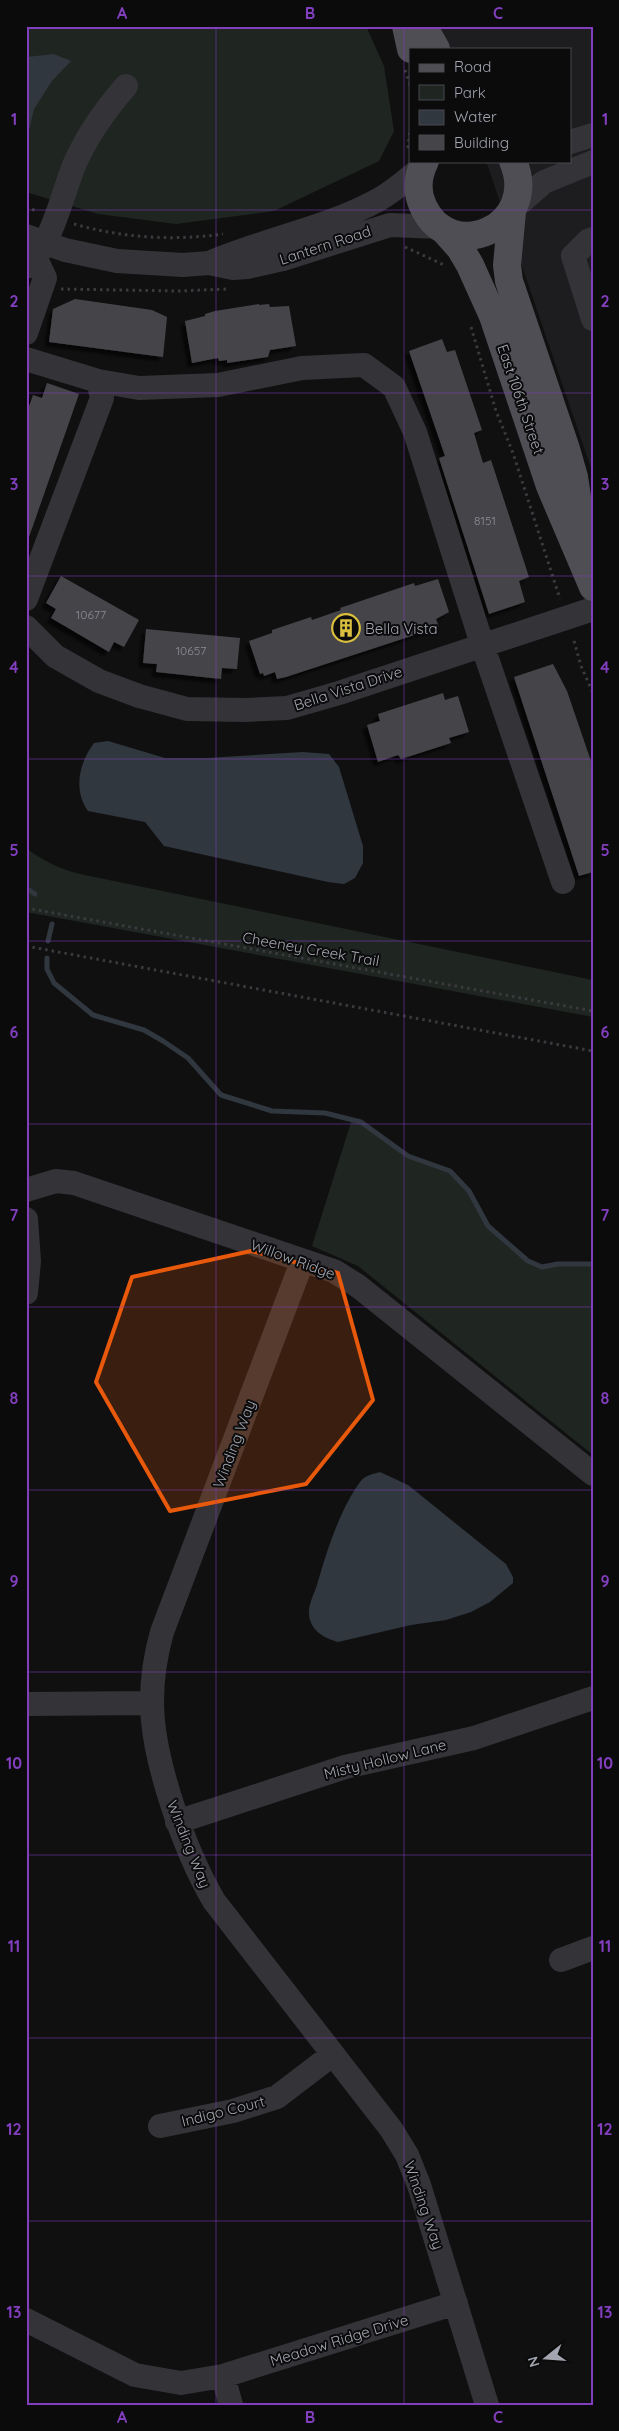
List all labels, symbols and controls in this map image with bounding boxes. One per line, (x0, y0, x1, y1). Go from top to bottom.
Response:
text: A (117, 3, 128, 23)
text: B (305, 3, 315, 23)
text: C (493, 3, 503, 23)
legend (409, 48, 572, 162)
text: Road (454, 57, 491, 76)
text: Park (454, 83, 486, 102)
text: Water (454, 107, 497, 126)
text: 1 (11, 109, 17, 129)
text: 1 (602, 109, 608, 129)
text: Building (454, 133, 509, 152)
street label: Lantern Road (277, 221, 373, 269)
text: 2 (9, 291, 19, 311)
text: 2 (600, 291, 610, 311)
street label: East 106th Street (493, 342, 549, 456)
text: 3 (10, 474, 18, 494)
text: 3 (601, 474, 609, 494)
house number: 8151 (474, 513, 496, 528)
house number: 10677 (76, 607, 106, 622)
building icon: Bella Vista (331, 613, 361, 643)
place label: Bella Vista (365, 619, 438, 638)
house number: 10657 (176, 643, 206, 658)
text: 4 (9, 657, 19, 677)
text: 4 (600, 657, 610, 677)
street label: Bella Vista Drive (291, 662, 405, 714)
text: 5 (9, 840, 19, 860)
text: 5 (600, 840, 610, 860)
street label: Cheeney Creek Trail (241, 928, 381, 970)
text: 6 (10, 1022, 19, 1042)
text: 6 (601, 1022, 610, 1042)
text: 7 (10, 1205, 19, 1225)
text: 7 (601, 1205, 610, 1225)
street label: Willow Ridge (248, 1235, 338, 1283)
text: 8 (10, 1388, 19, 1408)
text: 8 (601, 1388, 610, 1408)
street label: Winding Way (209, 1397, 259, 1491)
text: 9 (9, 1571, 19, 1591)
text: 9 (600, 1571, 610, 1591)
street label: Misty Hollow Lane (322, 1735, 448, 1783)
text: 10 (6, 1753, 22, 1773)
text: 10 (597, 1753, 613, 1773)
street label: Winding Way (163, 1797, 215, 1891)
text: 11 (8, 1936, 20, 1956)
text: 11 (599, 1936, 611, 1956)
street label: Indigo Court (179, 2091, 267, 2131)
text: 12 (6, 2119, 22, 2139)
text: 12 (597, 2119, 613, 2139)
street label: Winding Way (400, 2158, 448, 2252)
text: 13 (7, 2302, 21, 2322)
text: 13 (598, 2302, 612, 2322)
street label: Meadow Ridge Drive (268, 2310, 410, 2370)
north arrow (522, 2334, 572, 2384)
text: N (523, 2354, 544, 2369)
text: A (117, 2407, 128, 2427)
text: B (305, 2407, 315, 2427)
text: C (493, 2407, 503, 2427)

